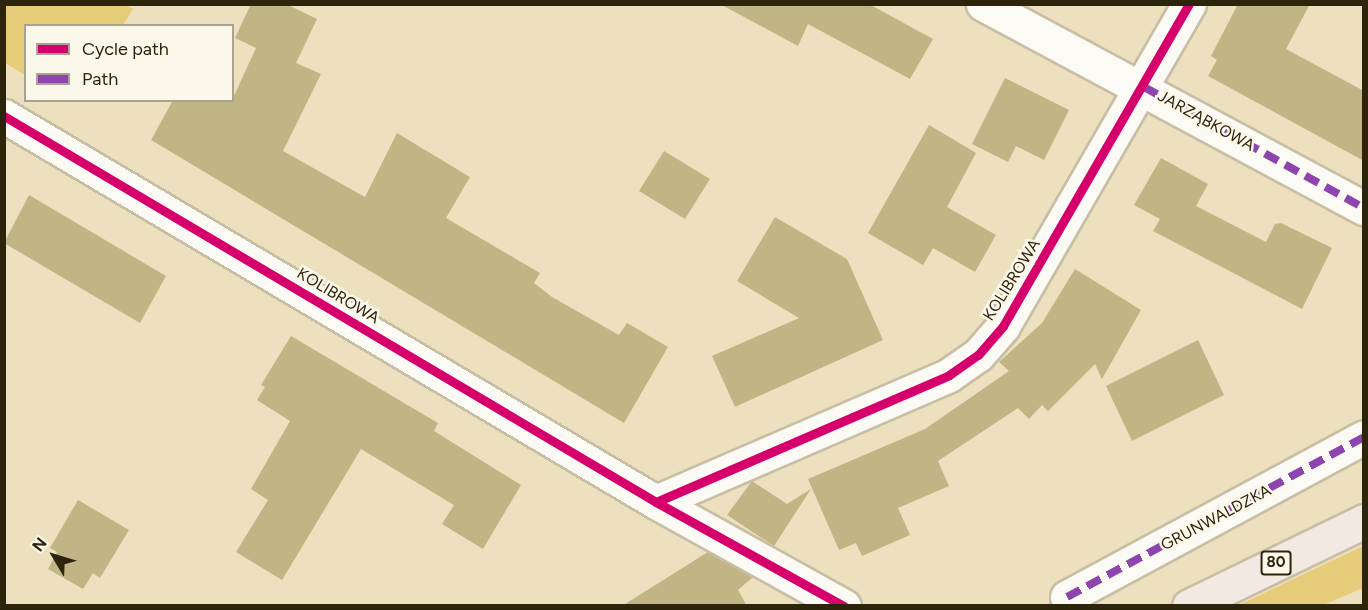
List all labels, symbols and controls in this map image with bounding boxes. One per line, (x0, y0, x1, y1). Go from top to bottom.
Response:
legend (24, 24, 234, 102)
text: Cycle path (82, 38, 169, 60)
text: Path (82, 68, 118, 90)
street label: JARZĄBKOWA (1154, 87, 1258, 155)
street label: KOLIBROWA (979, 236, 1045, 324)
street label: KOLIBROWA (293, 264, 383, 328)
street label: GRUNWALDZKA (1158, 481, 1274, 555)
north arrow (24, 526, 84, 586)
text: N (28, 534, 51, 555)
road number: 80 (1260, 551, 1292, 575)

